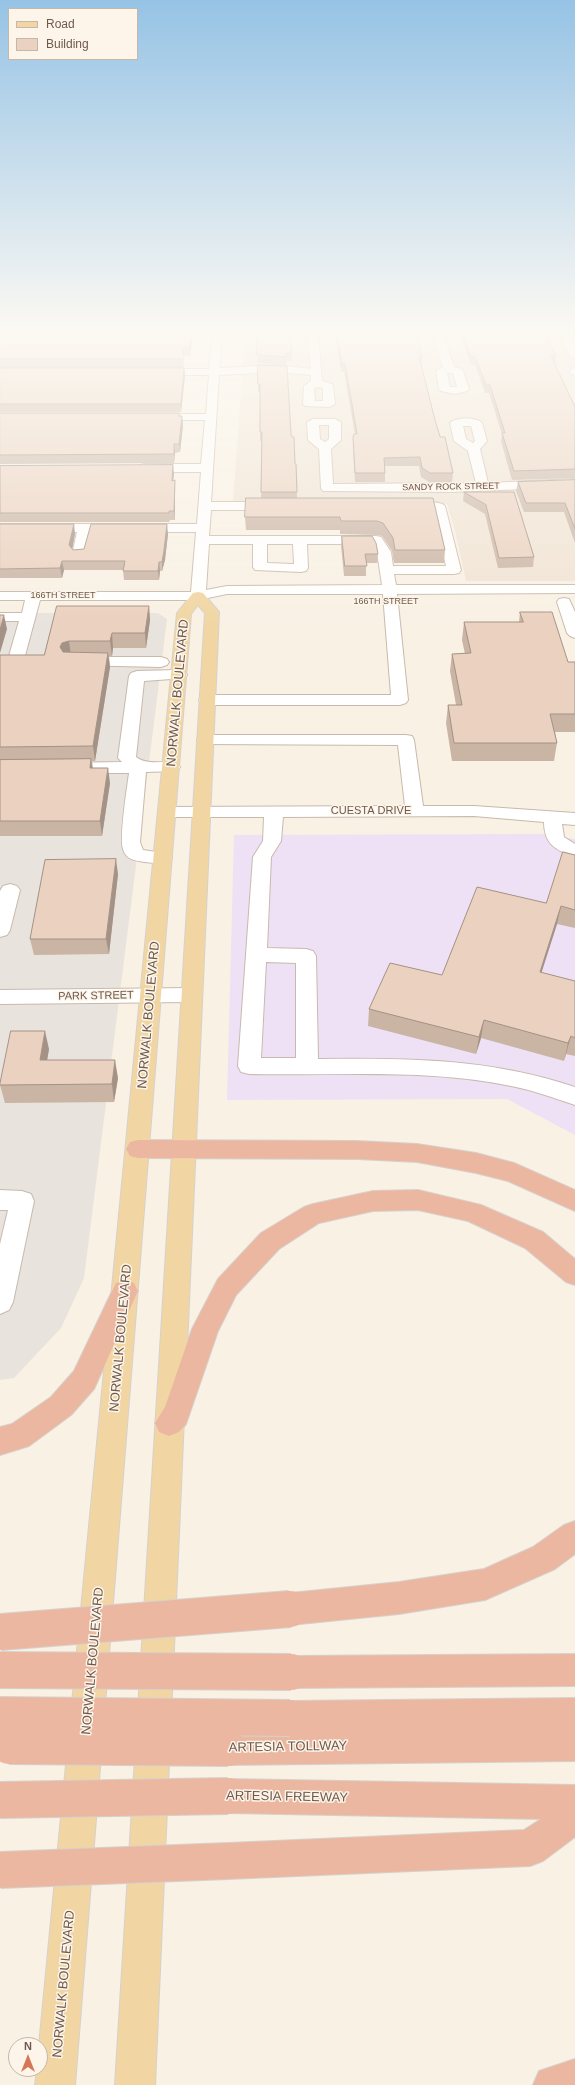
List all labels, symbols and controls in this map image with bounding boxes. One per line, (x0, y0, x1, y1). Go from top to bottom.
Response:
legend (8, 8, 138, 60)
text: Road (46, 17, 75, 31)
text: Building (46, 37, 89, 51)
street label: SANDY ROCK STREET (402, 481, 500, 493)
street label: 166TH STREET (30, 591, 96, 601)
street label: 166TH STREET (353, 597, 419, 607)
street label: NORWALK BOULEVARD (164, 619, 192, 767)
street label: CUESTA DRIVE (331, 804, 411, 818)
street label: NORWALK BOULEVARD (135, 941, 163, 1089)
street label: PARK STREET (58, 989, 134, 1003)
street label: NORWALK BOULEVARD (107, 1264, 135, 1412)
street label: NORWALK BOULEVARD (79, 1587, 107, 1735)
street label: ARTESIA TOLLWAY (229, 1738, 347, 1756)
street label: ARTESIA FREEWAY (226, 1788, 348, 1806)
street label: NORWALK BOULEVARD (50, 1910, 78, 2058)
north arrow (8, 2037, 48, 2077)
text: N (24, 2040, 32, 2052)

